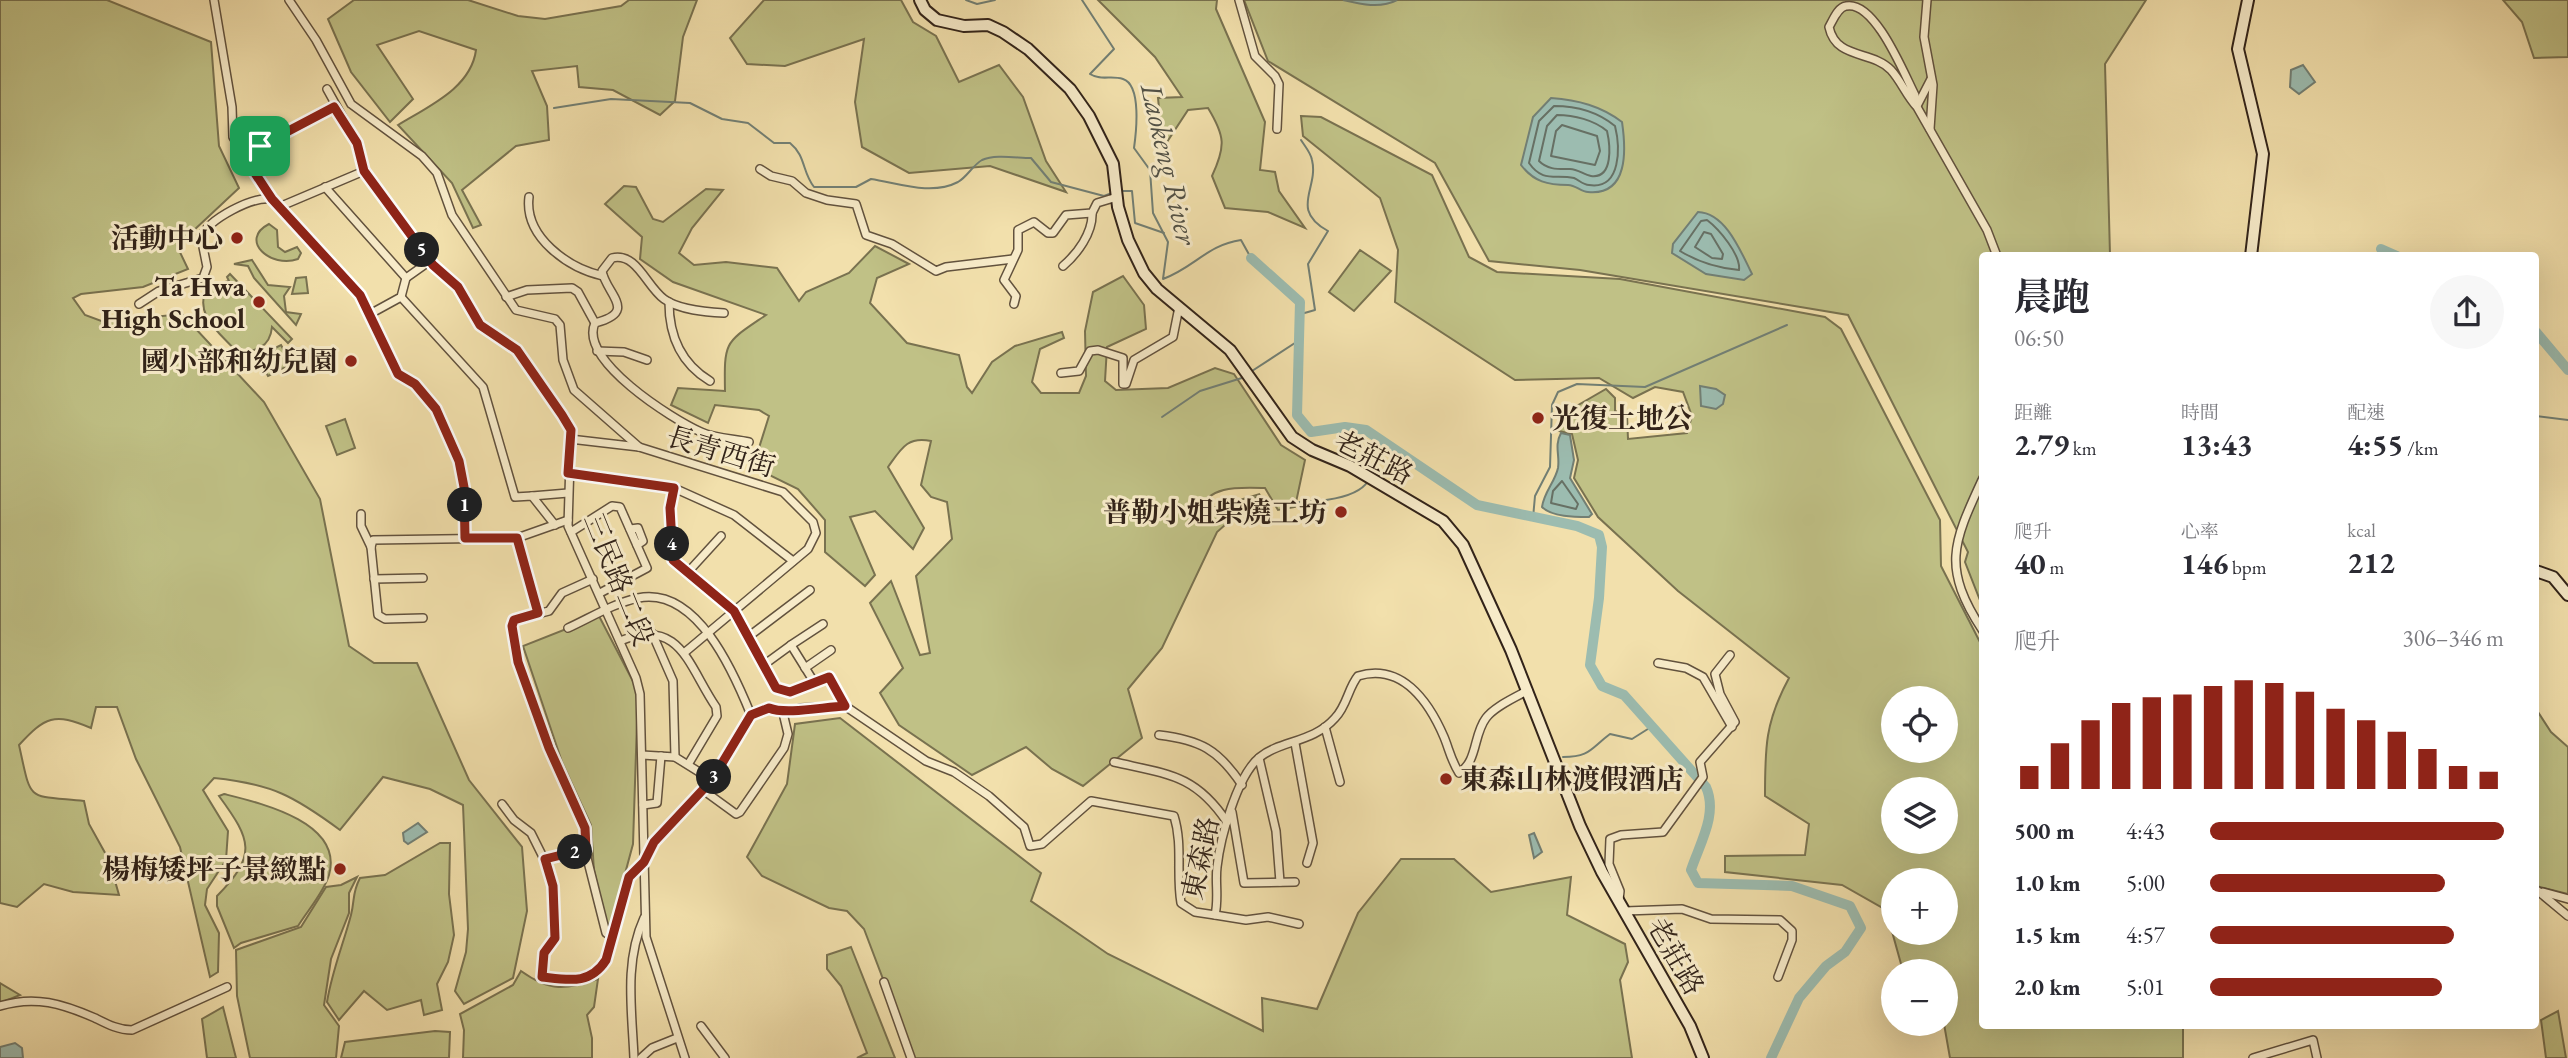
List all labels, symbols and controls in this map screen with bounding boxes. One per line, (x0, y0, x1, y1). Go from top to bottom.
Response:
water label: Laokeng River (1132, 78, 1207, 250)
pin (230, 116, 290, 176)
icon: arrive (241, 127, 279, 165)
place label: 活動中心 (111, 220, 223, 256)
marker: 活動中心 (229, 230, 245, 246)
pin: 5 (404, 232, 440, 268)
text: 5 (416, 237, 427, 262)
place label: Ta Hwa High School (101, 268, 246, 336)
text: 晨跑 (2014, 272, 2090, 321)
button: share (2430, 275, 2504, 349)
marker: Ta Hwa High School (251, 294, 267, 310)
text: 06:50 (2014, 323, 2064, 353)
place label: 國小部和幼兒園 (141, 343, 337, 379)
marker: 國小部和幼兒園 (343, 353, 359, 369)
place label: 光復土地公 (1552, 400, 1692, 436)
text: 距離 (2014, 400, 2052, 425)
text: 時間 (2181, 400, 2219, 425)
text: 配速 (2347, 400, 2385, 425)
marker: 光復土地公 (1530, 410, 1546, 426)
street label: 長青西街 (662, 417, 780, 485)
street label: 老莊路 (1328, 422, 1420, 492)
text: 2.79 (2014, 425, 2069, 464)
text: 13:43 (2181, 425, 2253, 464)
text: 4:55 (2347, 425, 2403, 464)
text: km (2069, 436, 2097, 461)
text: /km (2403, 436, 2438, 461)
pin: 1 (448, 488, 482, 522)
text: 1 (459, 492, 470, 517)
place label: 普勒小姐柴燒工坊 (1103, 494, 1327, 530)
marker: 普勒小姐柴燒工坊 (1333, 504, 1349, 520)
street label: 三民路二段 (576, 507, 662, 651)
text: kcal (2347, 518, 2376, 543)
text: 爬升 (2014, 519, 2052, 544)
text: 心率 (2181, 519, 2219, 544)
pin: 4 (654, 526, 690, 562)
text: 4 (666, 531, 677, 556)
text: 212 (2347, 543, 2395, 582)
text: 40 (2014, 544, 2046, 583)
text: 146 (2181, 544, 2228, 583)
text: m (2046, 555, 2064, 580)
text: bpm (2228, 555, 2267, 580)
text: 306–346 m (2403, 623, 2504, 653)
text: 爬升 (2014, 626, 2060, 656)
map controls (1881, 686, 1958, 1036)
button: locate (1881, 686, 1958, 763)
pin: 3 (696, 760, 732, 794)
place label: 東森山林渡假酒店 (1460, 761, 1684, 797)
text: 3 (708, 764, 719, 789)
marker: 東森山林渡假酒店 (1438, 771, 1454, 787)
button: layers (1881, 777, 1958, 854)
street label: 東森路 (1174, 813, 1226, 903)
text: 500 m (2014, 816, 2075, 846)
text: 4:43 (2126, 816, 2165, 846)
pin: 2 (558, 834, 592, 870)
text: 2 (569, 839, 580, 864)
place label: 楊梅矮坪子景緻點 (102, 851, 326, 887)
marker: 楊梅矮坪子景緻點 (332, 861, 348, 877)
button: + (1881, 868, 1958, 945)
text: 1.0 km (2014, 868, 2081, 898)
text: 5:00 (2126, 868, 2165, 898)
street label: 老莊路 (1639, 911, 1713, 1001)
text: 1.5 km (2014, 920, 2081, 950)
text: 4:57 (2126, 920, 2165, 950)
button: − (1881, 959, 1958, 1036)
text: 2.0 km (2014, 972, 2081, 1002)
text: 5:01 (2126, 972, 2165, 1002)

